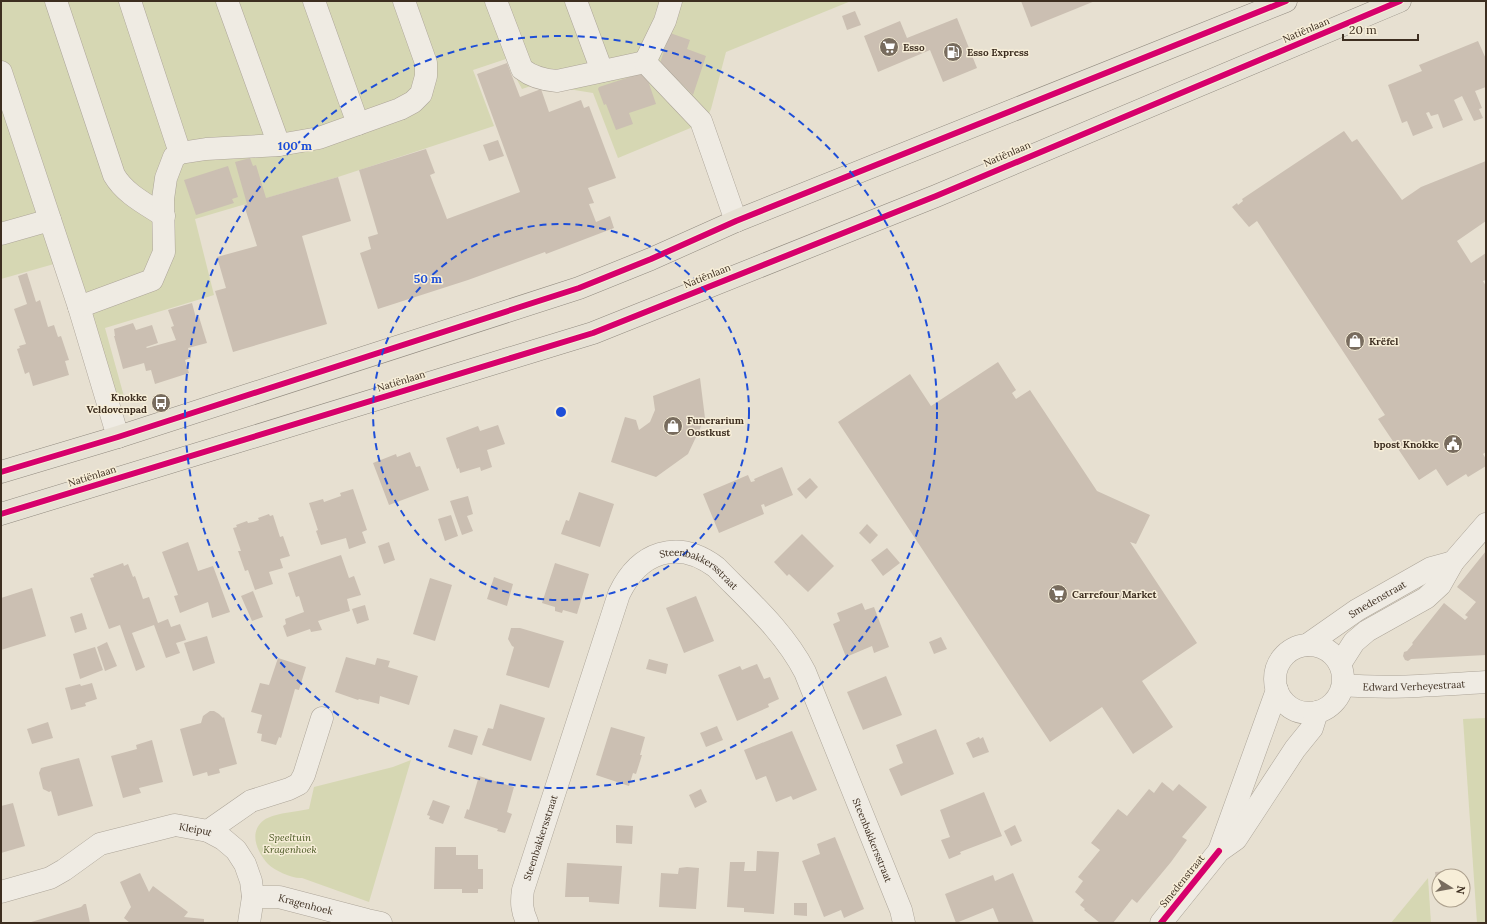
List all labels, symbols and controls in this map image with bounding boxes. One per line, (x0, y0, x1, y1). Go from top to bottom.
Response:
street label: Natiënlaan (1280, 14, 1332, 46)
scale bar (1343, 16, 1418, 42)
text: 20 m (1349, 22, 1377, 37)
supermarket icon: Esso (878, 36, 900, 58)
place label: Esso (903, 41, 925, 54)
fuel station icon: Esso Express (942, 41, 964, 63)
place label: Esso Express (967, 46, 1029, 59)
text: 100 m (278, 138, 312, 153)
street label: Natiënlaan (981, 138, 1033, 170)
street label: Natiënlaan (681, 261, 733, 291)
text: 50 m (414, 271, 442, 286)
shop icon: Krëfel (1344, 330, 1366, 352)
place label: Krëfel (1369, 335, 1398, 348)
street label: Natiënlaan (375, 367, 427, 395)
place label: Knokke Veldovenpad (86, 391, 148, 416)
bus stop icon: Knokke Veldovenpad (150, 392, 172, 414)
centre of rings (554, 405, 568, 419)
place label: Funerarium Oostkust (687, 414, 745, 439)
shop icon: Funerarium Oostkust (662, 415, 684, 437)
public building icon: bpost Knokke (1442, 433, 1464, 455)
place label: bpost Knokke (1373, 438, 1440, 451)
street label: Natiënlaan (66, 462, 118, 490)
street label: Steenbakkersstraat (658, 545, 741, 592)
street label: Smedenstraat (1346, 577, 1408, 621)
supermarket icon: Carrefour Market (1047, 583, 1069, 605)
place label: Carrefour Market (1072, 588, 1158, 601)
street label: Edward Verheyestraat (1362, 677, 1466, 693)
street label: Steenbakkersstraat (520, 793, 560, 882)
street label: Steenbakkersstraat (850, 796, 896, 884)
street label: Kleiput (178, 819, 215, 839)
park label: Speeltuin Kragenhoek (263, 831, 317, 856)
street label: Smedenstraat (1157, 852, 1207, 910)
north arrow (1431, 868, 1471, 908)
text: N (1453, 884, 1469, 896)
street label: Kragenhoek (277, 891, 335, 918)

